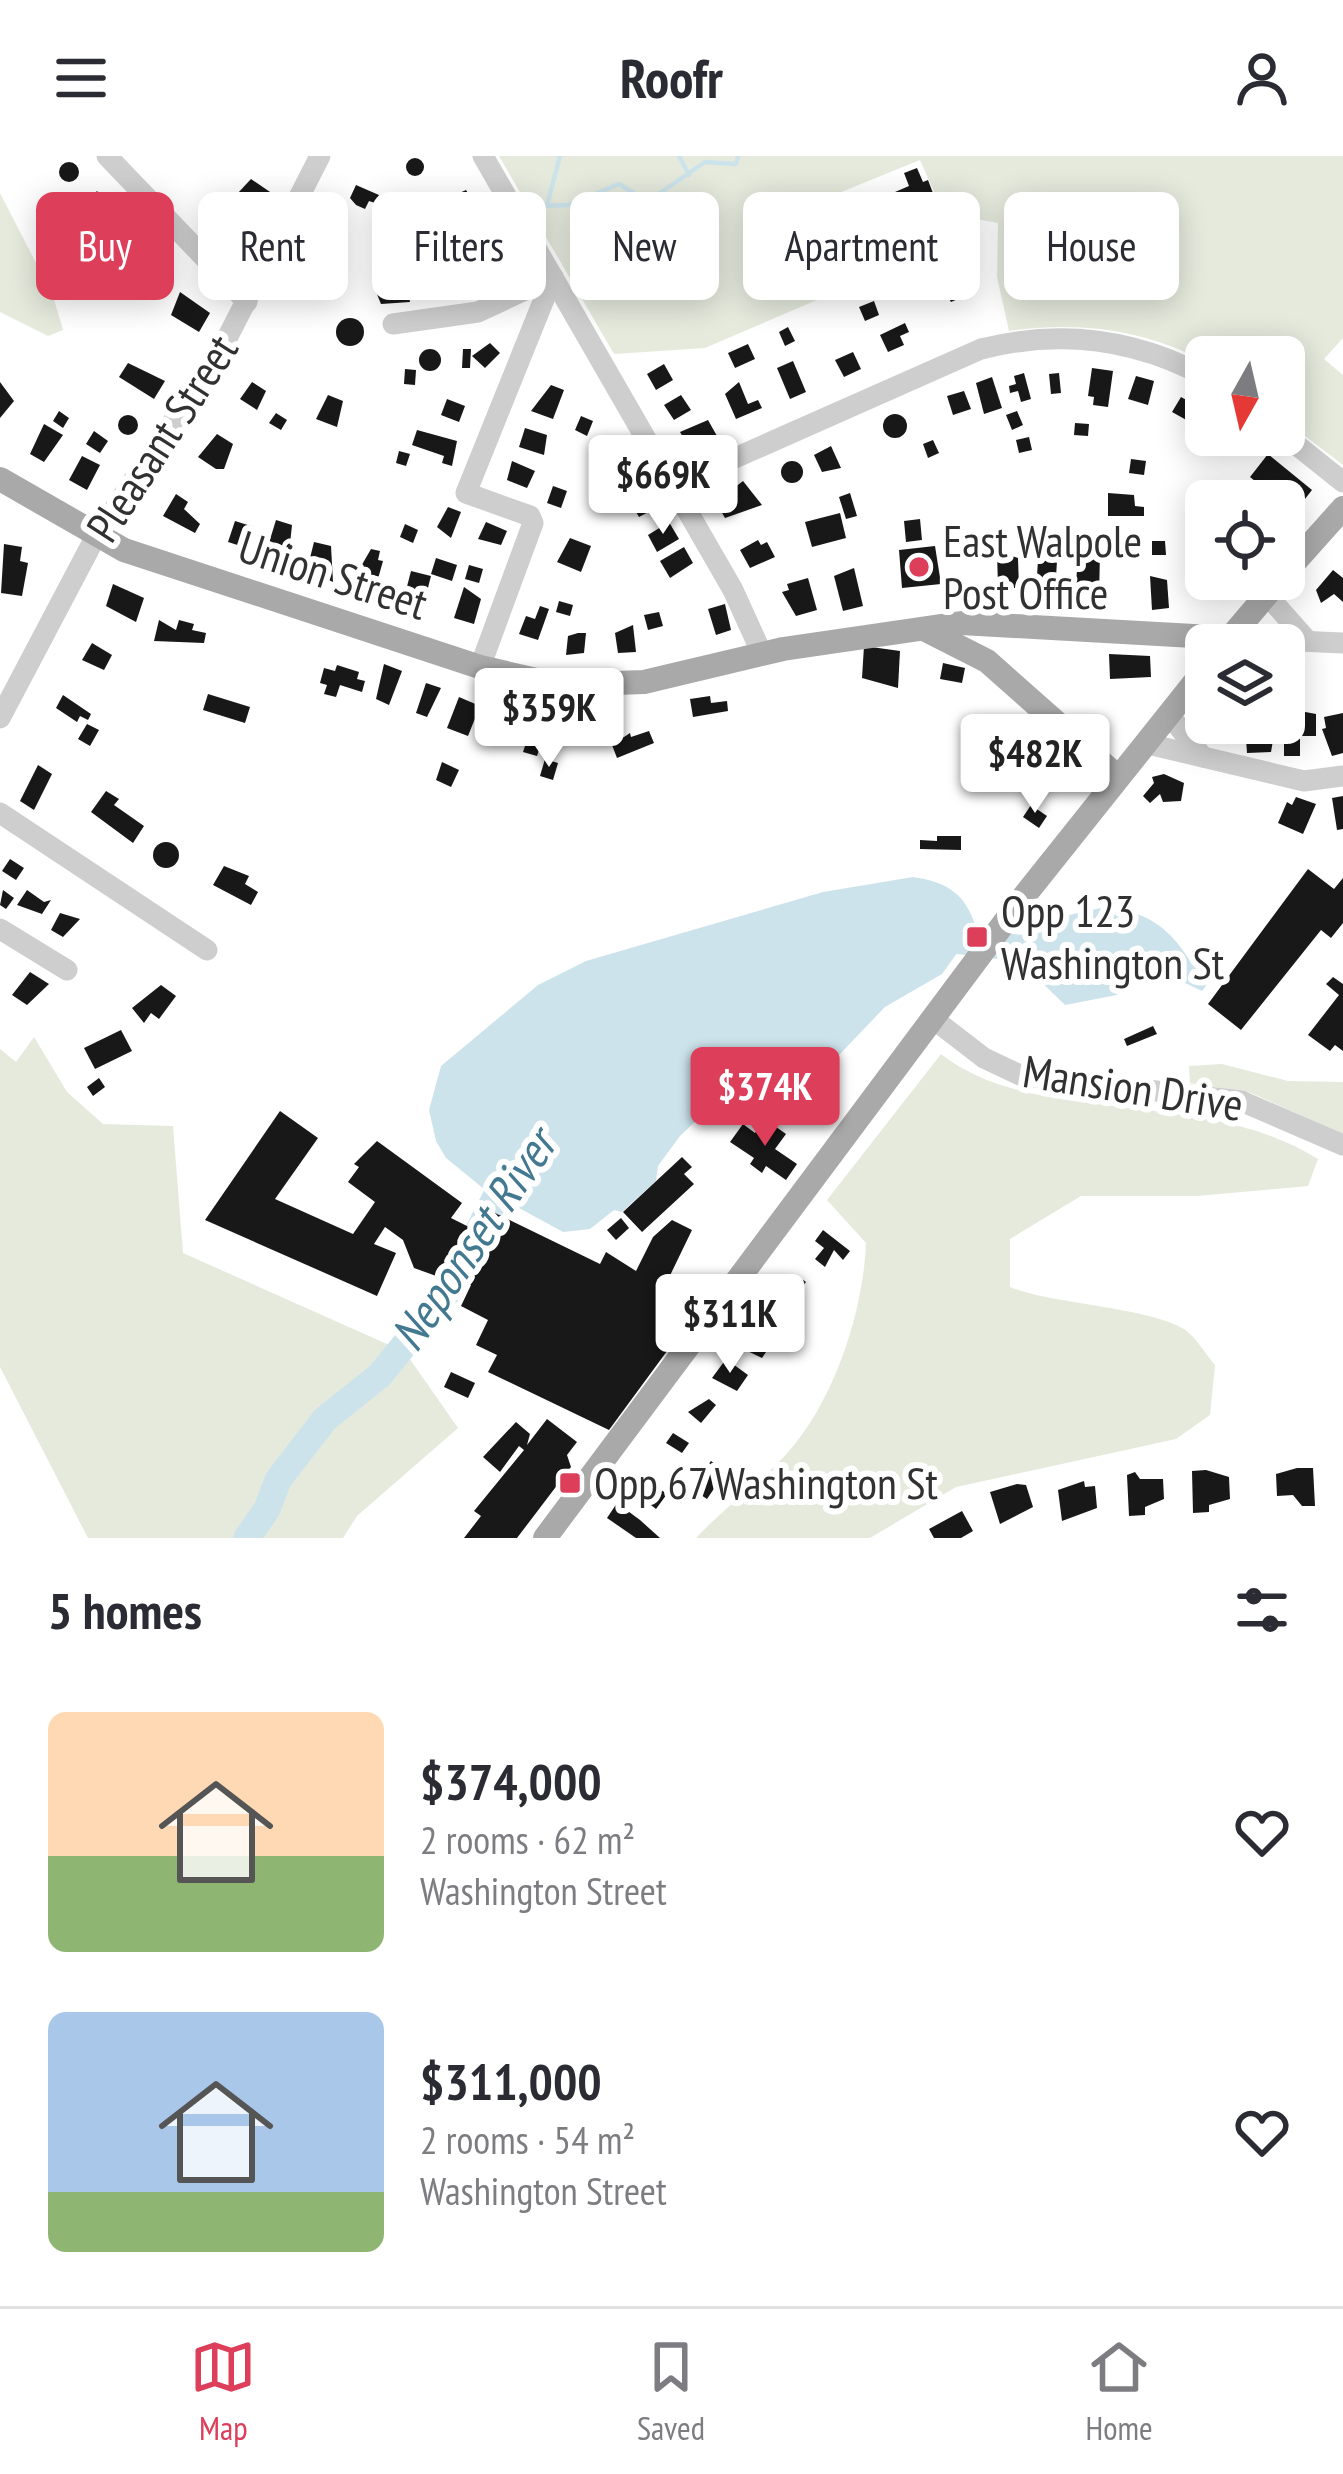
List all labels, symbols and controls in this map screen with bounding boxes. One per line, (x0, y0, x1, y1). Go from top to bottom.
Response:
text: Roofr (620, 43, 723, 113)
icon: menu (48, 45, 114, 111)
icon: person (1229, 45, 1295, 111)
chip: Buy (36, 192, 174, 300)
chip: Rent (198, 192, 348, 300)
chip: Filters (372, 192, 546, 300)
chip: New (570, 192, 719, 300)
chip: Apartment (743, 192, 980, 300)
chip: House (1004, 192, 1179, 300)
street label: Pleasant Street (73, 322, 250, 552)
north arrow (1185, 336, 1305, 456)
map controls (1185, 336, 1305, 744)
pin: $669K (579, 435, 747, 537)
text: $669K (616, 448, 710, 499)
button: locate (1185, 480, 1305, 600)
place label: East Walpole Post Office (943, 511, 1142, 621)
street label: Union Street (232, 516, 436, 632)
marker: East Walpole Post Office (906, 554, 932, 580)
button: layers (1185, 624, 1305, 744)
pin: $359K (465, 668, 633, 770)
text: $359K (502, 681, 596, 732)
pin: $482K (951, 714, 1119, 816)
text: $482K (988, 727, 1082, 778)
place label: Opp 123 Washington St (1001, 881, 1225, 991)
marker: Opp 123 Washington St (964, 924, 990, 950)
street label: Mansion Drive (1019, 1041, 1247, 1133)
pin: $374K (681, 1047, 849, 1149)
text: $374K (718, 1060, 812, 1111)
water label: Neponset River (376, 1112, 572, 1362)
pin: $311K (646, 1274, 814, 1376)
text: $311K (683, 1287, 777, 1338)
place label: Opp 67 Washington St (594, 1453, 938, 1511)
marker: Opp 67 Washington St (557, 1470, 583, 1496)
text: 5 homes (48, 1577, 202, 1643)
icon: filters (1229, 1577, 1295, 1643)
text: $374,000 (420, 1748, 602, 1814)
icon: home (144, 1760, 288, 1904)
icon: heart (1229, 1799, 1295, 1865)
text: 2 rooms · 62 m² (420, 1814, 635, 1865)
text: Washington Street (420, 1865, 667, 1916)
text: $311,000 (420, 2048, 602, 2114)
icon: home (144, 2060, 288, 2204)
icon: heart (1229, 2099, 1295, 2165)
text: 2 rooms · 54 m² (420, 2114, 635, 2165)
text: Washington Street (420, 2165, 667, 2216)
tab: Map (190, 2334, 256, 2449)
tab: Saved (637, 2334, 705, 2449)
tab: Home (1086, 2334, 1153, 2449)

